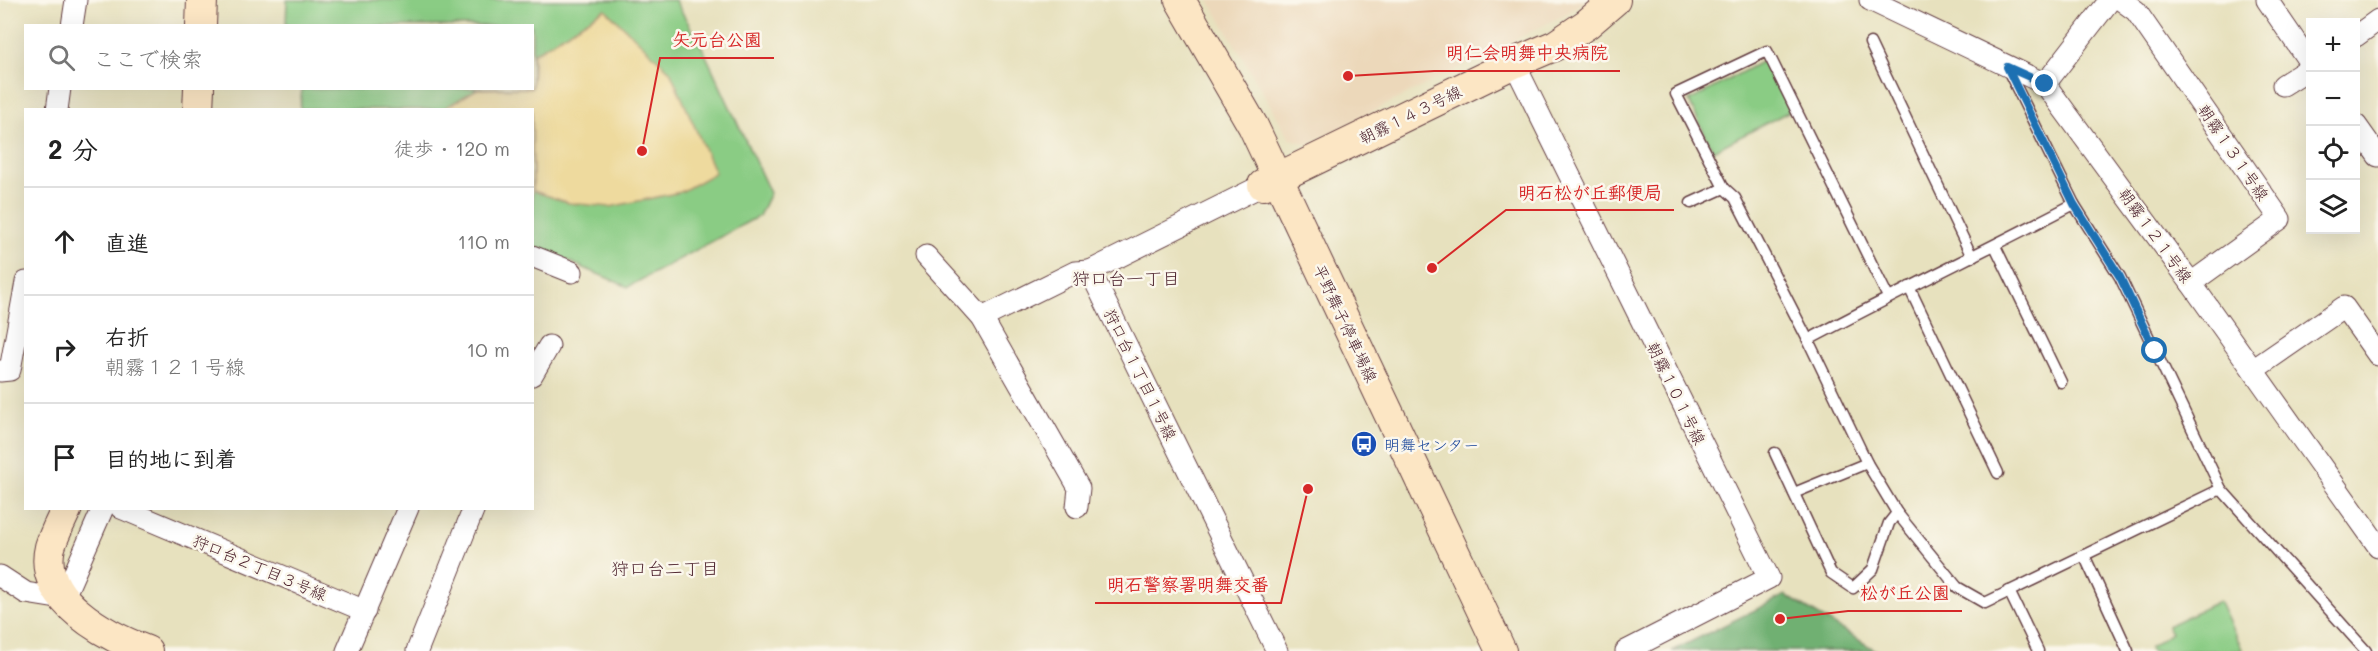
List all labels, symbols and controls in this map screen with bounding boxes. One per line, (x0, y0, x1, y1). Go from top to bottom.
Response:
map controls (2306, 18, 2360, 234)
button: + (2306, 18, 2360, 72)
callout: 矢元台公園 (660, 22, 774, 58)
search box (24, 24, 534, 90)
text: 矢元台公園 (672, 27, 762, 51)
callout: 明仁会明舞中央病院 (1434, 35, 1620, 71)
text: 明仁会明舞中央病院 (1446, 40, 1608, 64)
icon: search (45, 41, 78, 74)
text: ここで検索 (93, 44, 203, 73)
route end (2031, 70, 2057, 96)
button: − (2306, 72, 2360, 126)
street label: 朝霧１４３号線 (1355, 80, 1465, 148)
street label: 朝霧１３１号線 (2194, 100, 2274, 204)
button: locate (2306, 126, 2360, 180)
text: 2 分 (48, 132, 98, 166)
text: 徒歩 · 120 m (394, 135, 510, 161)
callout: 明石松が丘郵便局 (1506, 174, 1674, 210)
text: 明石松が丘郵便局 (1518, 180, 1662, 204)
button: layers (2306, 180, 2360, 234)
street label: 朝霧１２１号線 (2115, 184, 2197, 286)
icon: ahead (48, 225, 81, 258)
text: 直進 (105, 228, 149, 257)
text: 110 m (457, 228, 510, 254)
street label: 平野舞子停車場線 (1309, 261, 1383, 385)
district label: 狩口台一丁目 (1072, 266, 1180, 290)
street label: 狩口台１丁目１号線 (1100, 305, 1182, 443)
text: 右折 (105, 322, 149, 351)
icon: right (48, 333, 81, 366)
text: 10 m (466, 336, 510, 362)
route start (2141, 337, 2167, 363)
street label: 朝霧１０１号線 (1643, 338, 1711, 448)
text: 朝霧１２１号線 (105, 353, 245, 379)
bus stop icon: 明舞センター (1349, 429, 1379, 459)
place label: 明舞センター (1384, 434, 1479, 455)
icon: arrive (48, 441, 81, 474)
text: 目的地に到着 (105, 444, 237, 473)
street label: 狩口台２丁目３号線 (190, 529, 330, 605)
district label: 狩口台二丁目 (611, 556, 719, 580)
callout: 明石警察署明舞交番 (1095, 567, 1281, 603)
text: 明石警察署明舞交番 (1107, 572, 1269, 596)
callout: 松が丘公園 (1848, 575, 1962, 611)
text: 松が丘公園 (1860, 580, 1950, 604)

